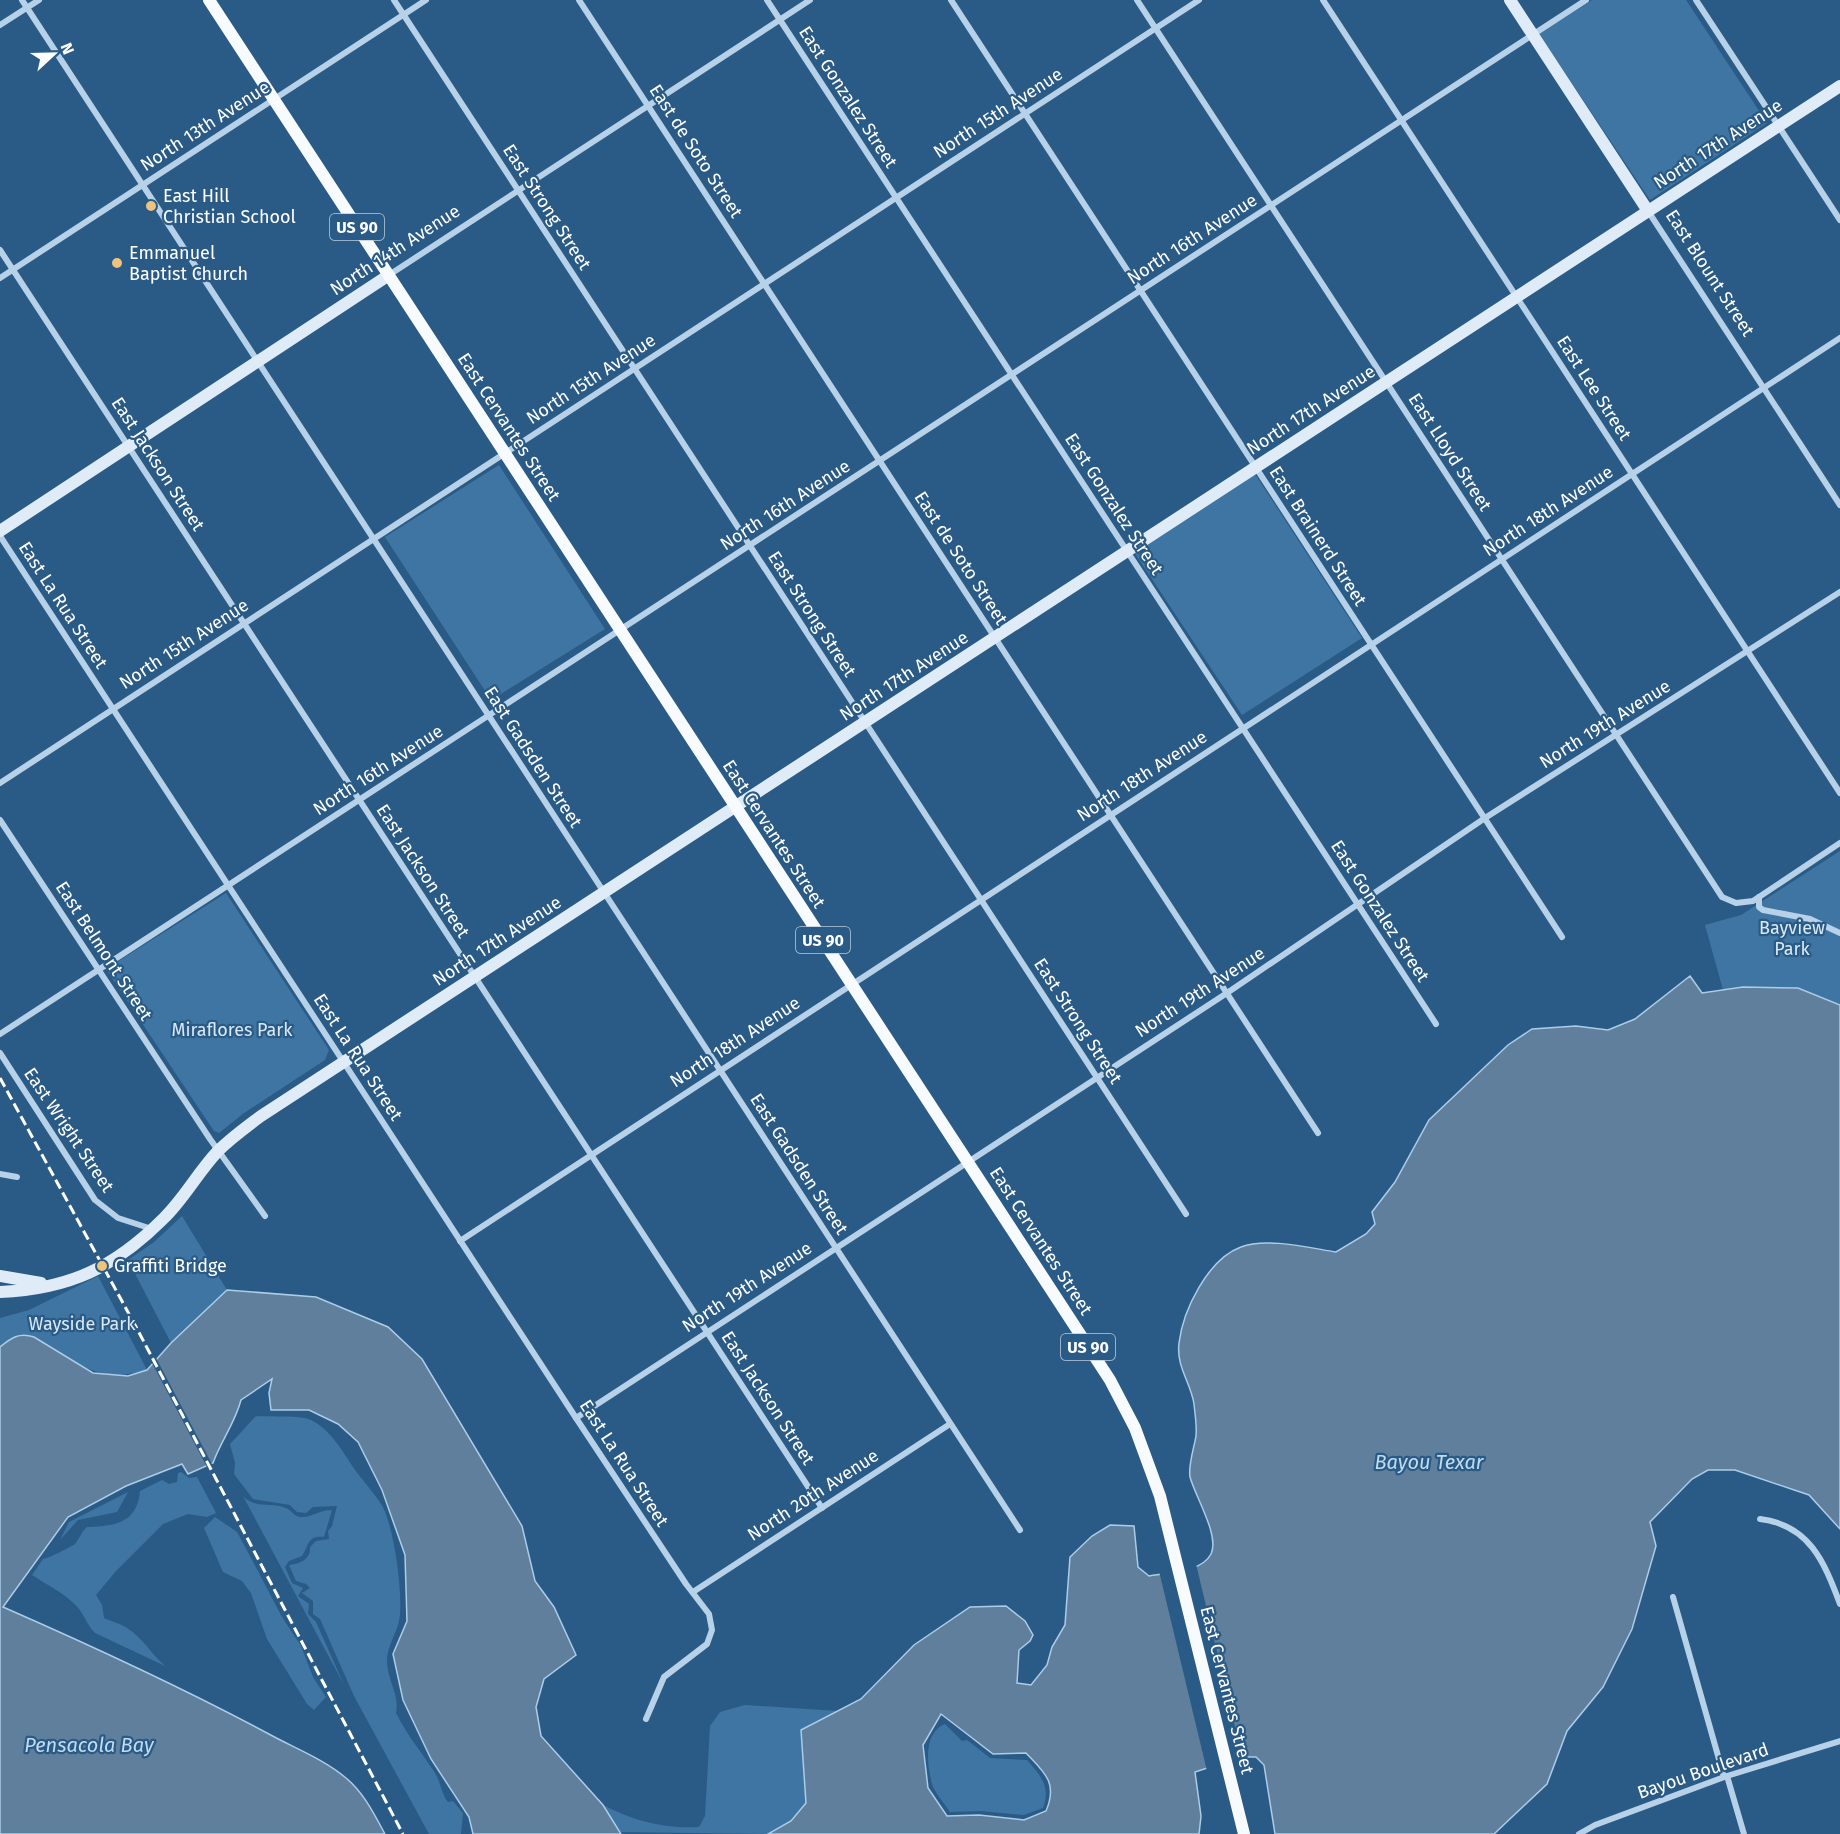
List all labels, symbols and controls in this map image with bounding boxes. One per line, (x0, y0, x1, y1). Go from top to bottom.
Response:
street label: East Gonzalez Street (794, 22, 902, 172)
north arrow (24, 24, 84, 84)
text: N (57, 40, 78, 57)
street label: North 15th Avenue (929, 63, 1067, 163)
street label: North 13th Avenue (136, 76, 274, 176)
street label: East de Soto Street (645, 80, 748, 222)
street label: North 17th Avenue (1650, 94, 1786, 194)
street label: East Strong Street (498, 140, 596, 274)
place label: East Hill Christian School (163, 185, 296, 228)
street label: North 16th Avenue (1123, 189, 1261, 289)
marker: East Hill Christian School (144, 199, 158, 213)
street label: North 14th Avenue (326, 200, 464, 300)
street label: East Blount Street (1661, 206, 1759, 341)
road number: US 90 (330, 214, 384, 240)
place label: Emmanuel Baptist Church (129, 242, 248, 285)
marker: Emmanuel Baptist Church (110, 256, 124, 270)
street label: North 15th Avenue (522, 329, 660, 429)
street label: East Lee Street (1552, 332, 1636, 445)
street label: East Cervantes Street (453, 349, 565, 506)
street label: North 17th Avenue (1243, 360, 1379, 460)
street label: East Lloyd Street (1404, 389, 1497, 516)
street label: East Jackson Street (107, 393, 210, 535)
street label: East Gonzalez Street (1060, 429, 1168, 579)
street label: North 16th Avenue (716, 455, 854, 555)
street label: North 18th Avenue (1479, 461, 1617, 561)
street label: East Brainerd Street (1265, 462, 1372, 610)
street label: East de Soto Street (910, 487, 1013, 629)
street label: East La Rua Street (14, 537, 112, 673)
street label: East Strong Street (763, 547, 861, 681)
street label: North 15th Avenue (115, 594, 253, 694)
street label: North 17th Avenue (836, 626, 972, 726)
street label: North 19th Avenue (1535, 675, 1675, 773)
street label: East Gadsden Street (479, 682, 587, 832)
street label: North 16th Avenue (309, 720, 447, 820)
street label: North 18th Avenue (1073, 726, 1211, 826)
street label: East Cervantes Street (718, 756, 830, 913)
street label: East Jackson Street (372, 800, 475, 942)
street label: East Gonzalez Street (1326, 836, 1434, 986)
street label: East Belmont Street (51, 877, 157, 1025)
street label: North 17th Avenue (429, 891, 565, 991)
park label: Bayview Park (1759, 917, 1825, 960)
road number: US 90 (796, 927, 850, 953)
street label: North 19th Avenue (1131, 942, 1269, 1042)
street label: East Strong Street (1029, 954, 1127, 1088)
street label: East La Rua Street (309, 989, 407, 1125)
street label: North 18th Avenue (666, 992, 804, 1092)
park label: Miraflores Park (171, 1019, 293, 1041)
street label: East Wright Street (19, 1064, 119, 1197)
street label: East Gadsden Street (745, 1089, 853, 1239)
street label: East Cervantes Street (985, 1163, 1097, 1320)
street label: North 19th Avenue (678, 1237, 816, 1337)
place label: Graffiti Bridge (114, 1255, 227, 1277)
marker: Graffiti Bridge (95, 1259, 109, 1273)
park label: Wayside Park (29, 1313, 136, 1335)
street label: East Jackson Street (717, 1327, 820, 1469)
road number: US 90 (1061, 1334, 1115, 1360)
street label: East La Rua Street (575, 1395, 673, 1531)
street label: North 20th Avenue (743, 1444, 883, 1546)
water label: Bayou Texar (1375, 1450, 1485, 1474)
street label: East Cervantes Street (1196, 1604, 1259, 1777)
water label: Pensacola Bay (24, 1733, 155, 1757)
street label: Bayou Boulevard (1634, 1738, 1772, 1804)

